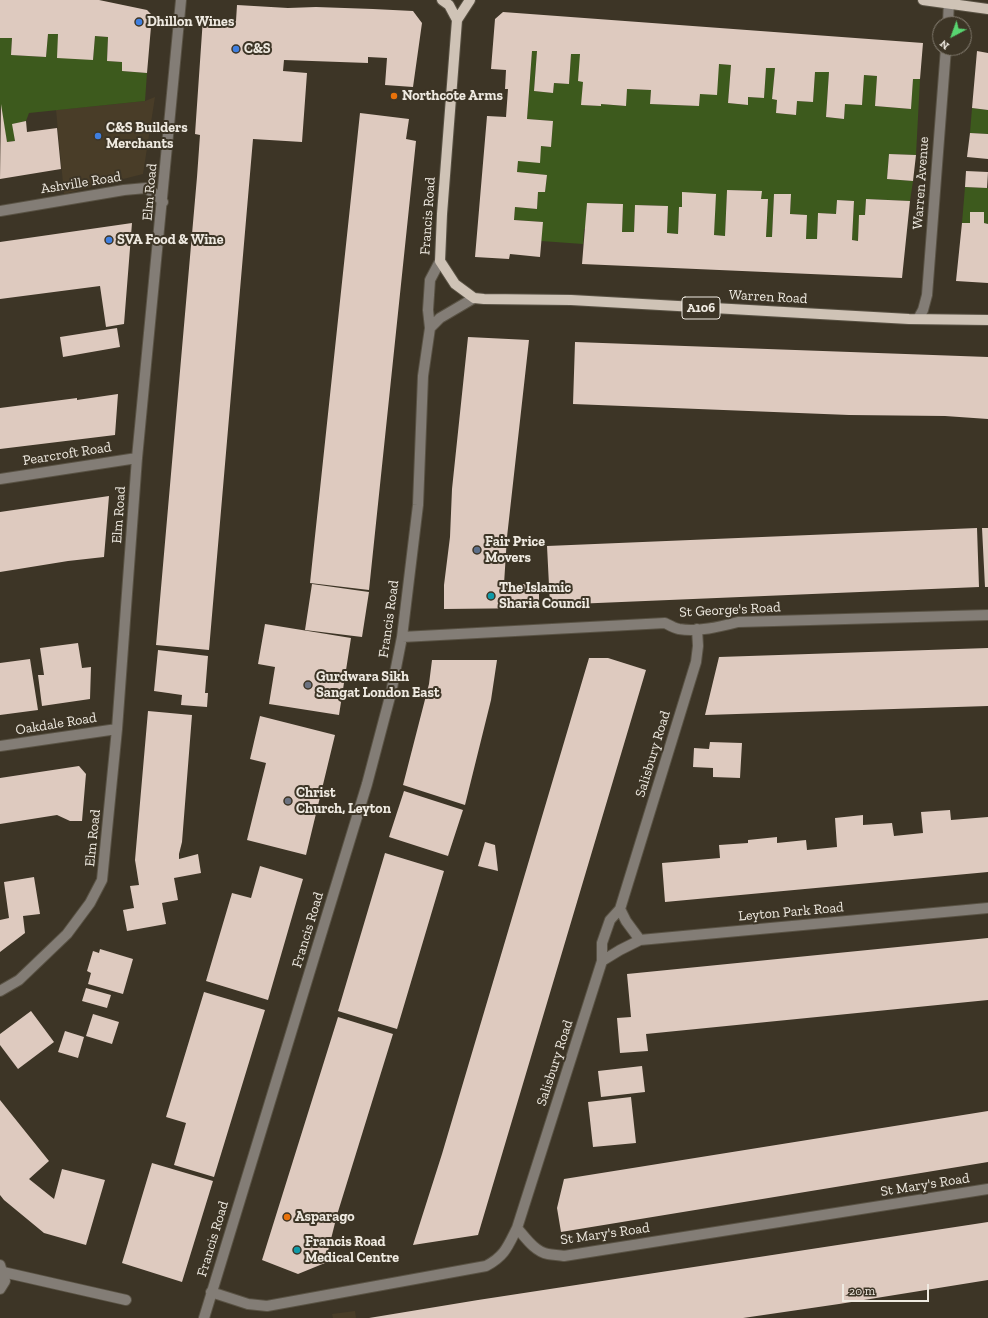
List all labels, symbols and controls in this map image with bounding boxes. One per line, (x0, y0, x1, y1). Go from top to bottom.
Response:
place label: Dhillon Wines (147, 14, 234, 30)
north arrow (932, 16, 972, 56)
marker: Dhillon Wines (134, 17, 144, 27)
text: N (937, 37, 952, 52)
place label: C&S (244, 41, 271, 57)
marker: C&S (231, 44, 241, 54)
place label: Northcote Arms (402, 88, 503, 104)
marker: Northcote Arms (389, 91, 399, 101)
place label: C&S Builders Merchants (106, 120, 188, 152)
marker: C&S Builders Merchants (93, 131, 103, 141)
street label: Warren Avenue (909, 136, 933, 230)
street label: Elm Road (139, 163, 161, 221)
street label: Ashville Road (40, 168, 122, 198)
street label: Francis Road (417, 176, 439, 256)
place label: SVA Food & Wine (117, 232, 223, 248)
marker: SVA Food & Wine (104, 235, 114, 245)
street label: Warren Road (728, 287, 808, 307)
road number: A106 (682, 297, 720, 319)
street label: Pearcroft Road (22, 439, 112, 469)
street label: Elm Road (109, 486, 129, 544)
place label: Fair Price Movers (485, 534, 545, 566)
marker: Fair Price Movers (472, 545, 482, 555)
street label: Francis Road (375, 579, 403, 659)
place label: The Islamic Sharia Council (499, 580, 590, 612)
marker: The Islamic Sharia Council (486, 591, 496, 601)
street label: St George's Road (679, 599, 781, 621)
place label: Gurdwara Sikh Sangat London East (316, 669, 439, 702)
marker: Gurdwara Sikh Sangat London East (303, 680, 313, 690)
street label: Oakdale Road (14, 709, 98, 739)
street label: Salisbury Road (632, 709, 674, 799)
place label: Christ Church, Leyton (296, 785, 391, 818)
marker: Christ Church, Leyton (283, 796, 293, 806)
street label: Elm Road (82, 809, 104, 867)
street label: Francis Road (289, 890, 327, 970)
street label: Leyton Park Road (738, 899, 844, 925)
street label: Salisbury Road (533, 1018, 577, 1108)
street label: St Mary's Road (879, 1170, 971, 1200)
street label: Francis Road (194, 1199, 232, 1279)
place label: Asparago (295, 1209, 355, 1225)
marker: Asparago (282, 1212, 292, 1222)
street label: St Mary's Road (559, 1219, 651, 1249)
place label: Francis Road Medical Centre (305, 1234, 399, 1266)
marker: Francis Road Medical Centre (292, 1245, 302, 1255)
scale bar (844, 1276, 931, 1302)
text: 20 m (849, 1284, 875, 1298)

